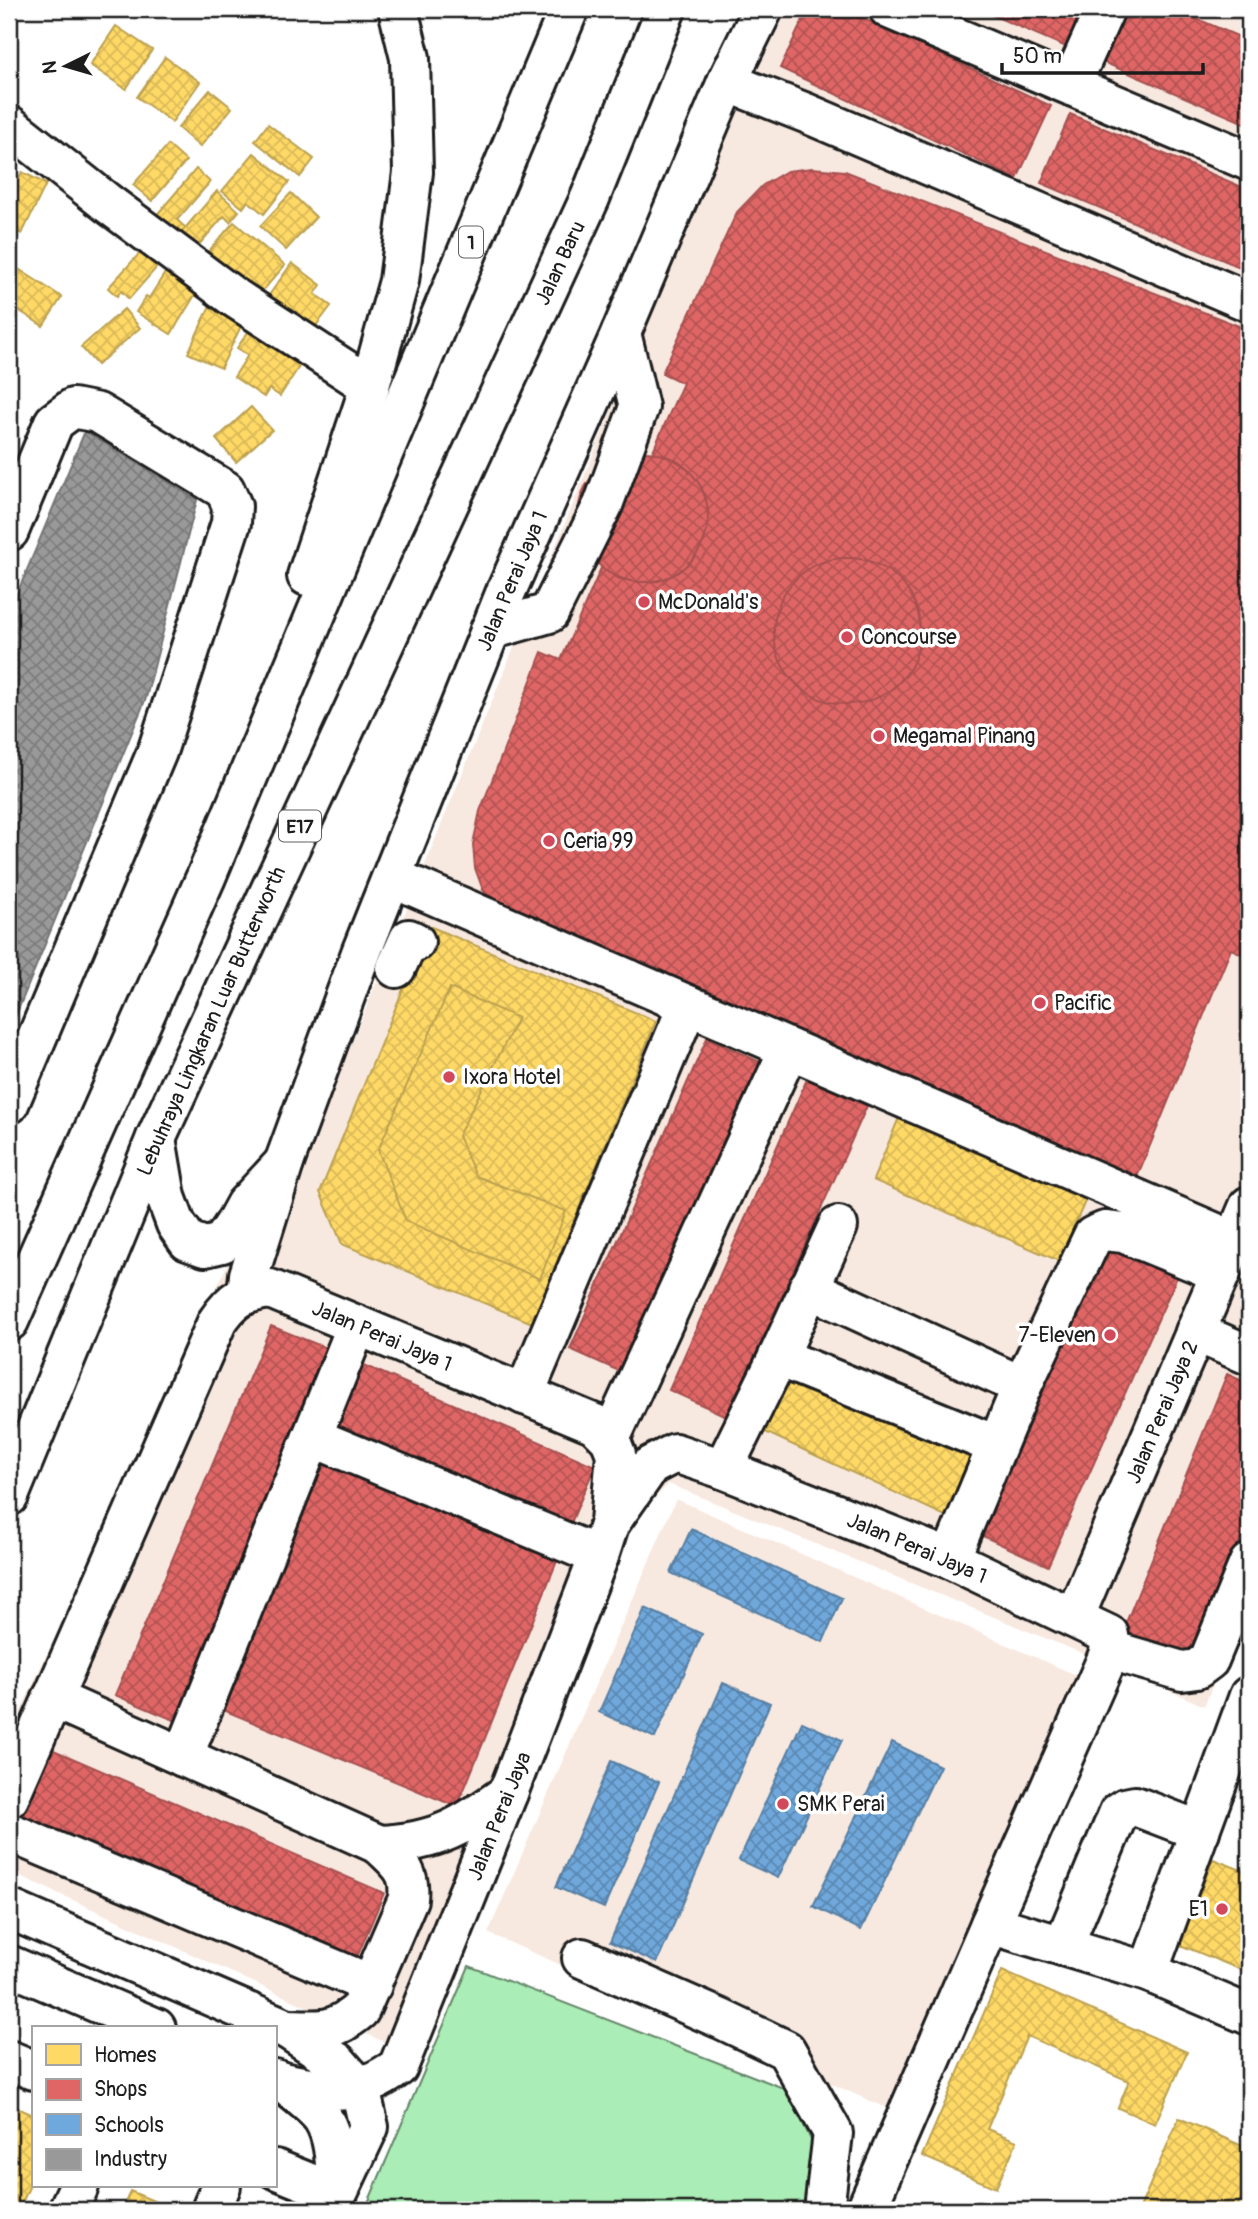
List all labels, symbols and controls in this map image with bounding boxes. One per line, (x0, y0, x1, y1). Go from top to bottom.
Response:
north arrow (32, 32, 102, 102)
scale bar (1002, 32, 1204, 76)
text: 50 m (1013, 43, 1062, 70)
text: N (38, 60, 63, 75)
street label: Jalan Baru (529, 217, 592, 310)
road number: 1 (459, 226, 483, 258)
street label: Jalan Perai Jaya 1 (471, 507, 554, 655)
place label: McDonald's (658, 589, 759, 616)
marker: McDonald's (636, 594, 652, 610)
place label: Concourse (861, 624, 957, 651)
marker: Concourse (839, 629, 855, 645)
place label: Megamal Pinang (893, 723, 1035, 750)
marker: Megamal Pinang (871, 728, 887, 744)
road number: E17 (279, 810, 321, 842)
place label: Ceria 99 (563, 828, 634, 855)
marker: Ceria 99 (541, 833, 557, 849)
street label: Lebuhraya Lingkaran Luar Butterworth (131, 862, 292, 1180)
place label: Pacific (1054, 990, 1112, 1017)
marker: Pacific (1032, 995, 1048, 1011)
place label: Ixora Hotel (463, 1064, 561, 1091)
marker: Ixora Hotel (441, 1069, 457, 1085)
street label: Jalan Perai Jaya 1 (308, 1295, 456, 1378)
place label: 7-Eleven (1018, 1322, 1096, 1349)
marker: 7-Eleven (1102, 1327, 1118, 1343)
street label: Jalan Perai Jaya 2 (1120, 1337, 1205, 1488)
street label: Jalan Perai Jaya 1 (843, 1507, 991, 1590)
street label: Jalan Perai Jaya (461, 1748, 538, 1885)
place label: SMK Perai (797, 1791, 885, 1818)
marker: SMK Perai (775, 1796, 791, 1812)
place label: E1 (1189, 1896, 1208, 1923)
marker: E1 (1214, 1901, 1230, 1917)
legend (32, 2026, 276, 2188)
text: Homes (94, 2042, 157, 2069)
text: Shops (94, 2076, 147, 2103)
text: Schools (94, 2112, 164, 2139)
text: Industry (94, 2146, 167, 2173)

